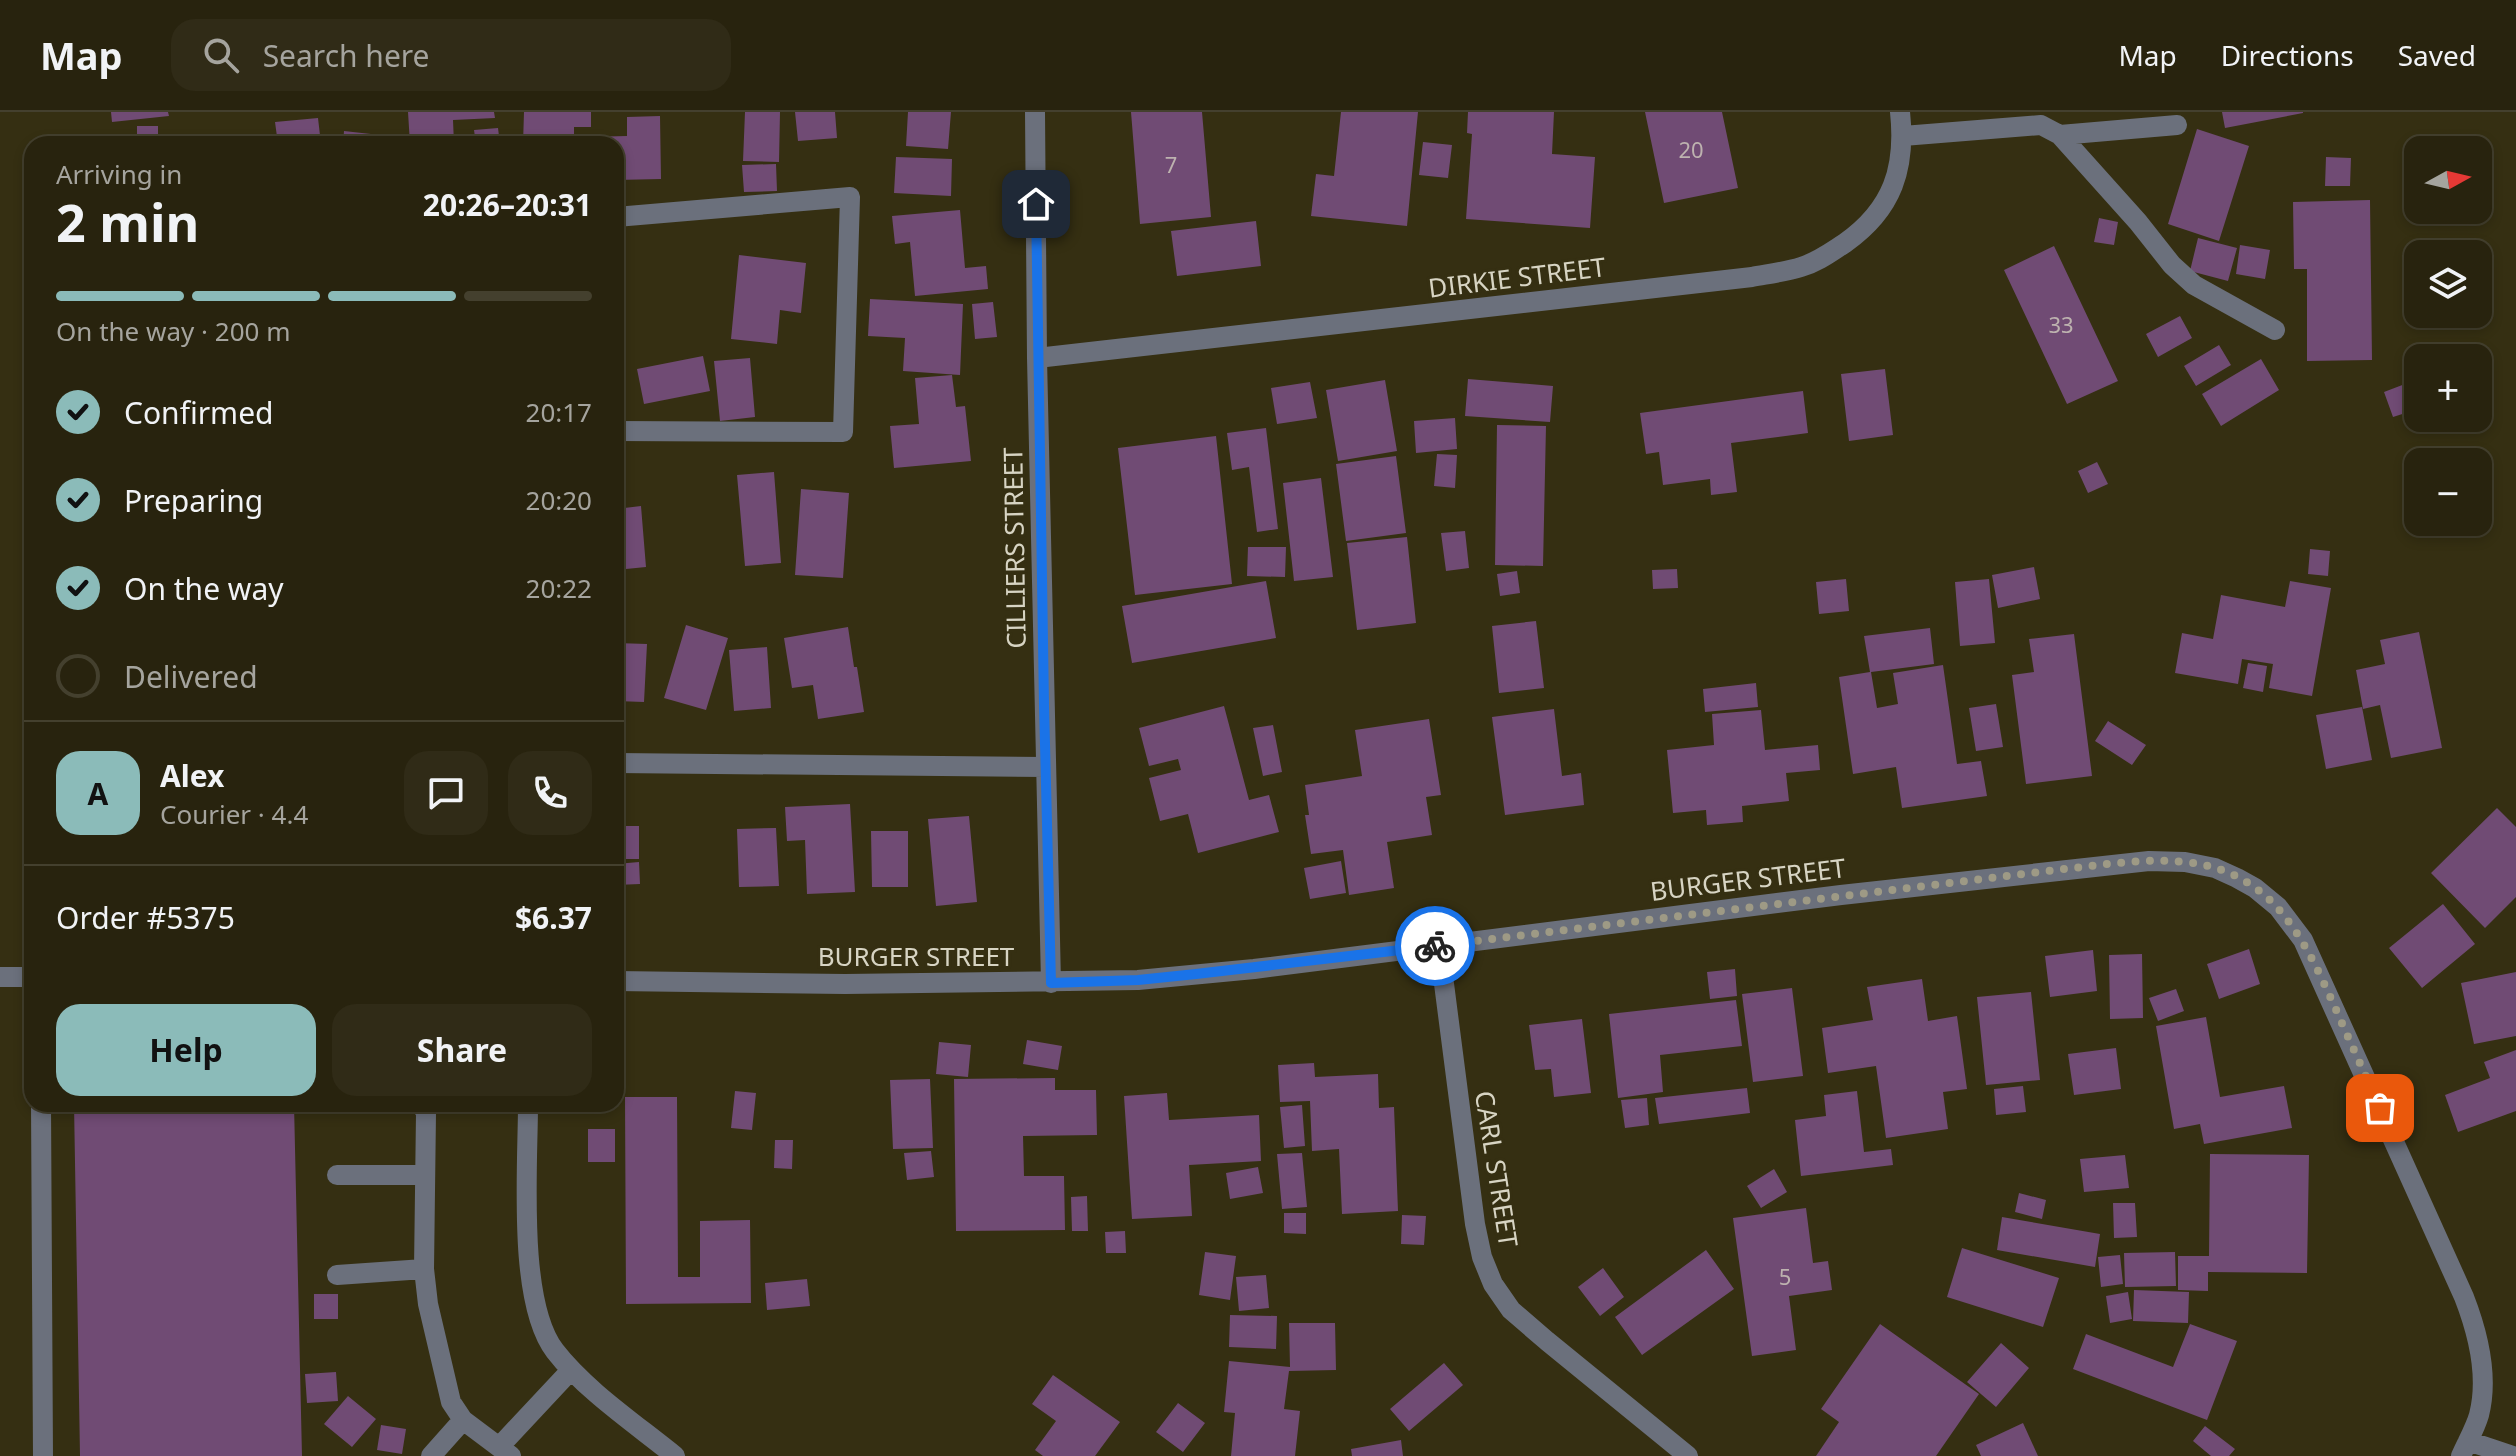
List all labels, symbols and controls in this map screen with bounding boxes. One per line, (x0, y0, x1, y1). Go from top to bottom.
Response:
search box (171, 19, 731, 91)
text: Map (40, 29, 123, 81)
icon: search (199, 33, 243, 77)
text: Search here (263, 35, 430, 76)
text: Map (2118, 36, 2177, 74)
text: Directions (2221, 36, 2354, 74)
text: Saved (2398, 36, 2476, 74)
house number: 20 (1678, 134, 1704, 164)
north arrow (2404, 136, 2492, 224)
map controls (2404, 136, 2492, 536)
house number: 7 (1165, 149, 1177, 179)
text: Arriving in (56, 156, 182, 192)
pin (1002, 170, 1070, 238)
icon: home (1014, 182, 1058, 226)
text: 20:26–20:31 (423, 184, 592, 225)
text: 2 min (56, 186, 199, 257)
button: layers (2404, 240, 2492, 328)
street label: DIRKIE STREET (1426, 248, 1608, 306)
house number: 33 (2048, 309, 2074, 339)
text: On the way · 200 m (56, 313, 290, 349)
button: + (2404, 344, 2492, 432)
icon: check (56, 390, 100, 434)
text: Confirmed (124, 392, 274, 433)
text: 20:17 (526, 394, 592, 430)
street label: CILLIERS STREET (994, 447, 1034, 649)
button: − (2404, 448, 2492, 536)
icon: check (56, 478, 100, 522)
text: Preparing (124, 480, 263, 521)
text: 20:20 (526, 482, 592, 518)
icon: check (56, 566, 100, 610)
text: On the way (124, 568, 284, 609)
text: 20:22 (526, 570, 592, 606)
text: Delivered (124, 656, 258, 697)
button: chat (404, 751, 488, 835)
button: phone (508, 751, 592, 835)
text: Alex (160, 755, 224, 796)
text: A (88, 773, 108, 814)
text: Courier · 4.4 (160, 796, 308, 832)
street label: BURGER STREET (1648, 849, 1848, 909)
text: Order #5375 (56, 897, 235, 938)
text: $6.37 (515, 897, 592, 938)
courier (1395, 906, 1475, 986)
icon: bike (1413, 924, 1457, 968)
street label: BURGER STREET (818, 938, 1015, 974)
button: Help (56, 1004, 316, 1096)
button: Share (332, 1004, 592, 1096)
pin (2346, 1074, 2414, 1142)
icon: bag (2358, 1086, 2402, 1130)
street label: CARL STREET (1467, 1088, 1527, 1250)
house number: 5 (1779, 1261, 1791, 1291)

